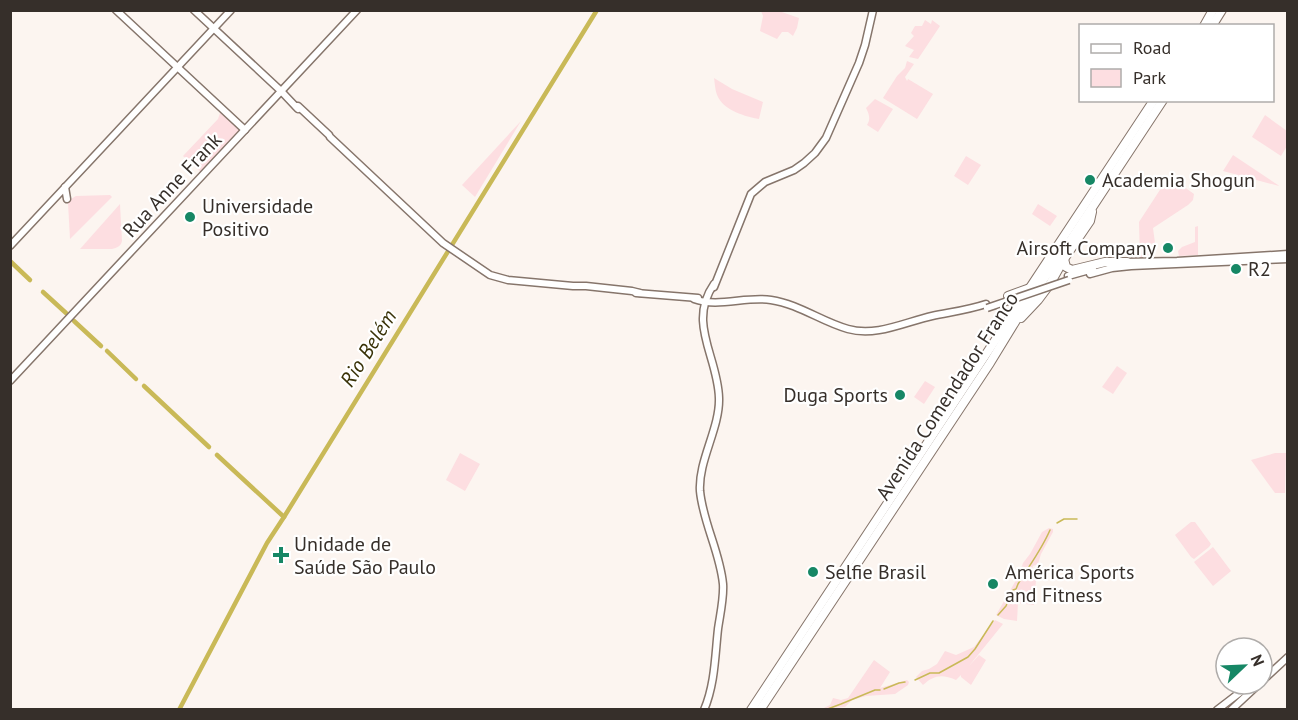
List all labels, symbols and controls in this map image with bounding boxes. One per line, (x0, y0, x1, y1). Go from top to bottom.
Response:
legend (1079, 24, 1274, 102)
text: Road (1133, 36, 1171, 59)
text: Park (1133, 66, 1166, 89)
street label: Rua Anne Frank (117, 127, 227, 243)
place label: Academia Shogun (1102, 167, 1255, 193)
marker: Academia Shogun (1083, 173, 1097, 187)
place label: Universidade Positivo (202, 193, 313, 242)
marker: Universidade Positivo (183, 210, 197, 224)
place label: Airsoft Company (1016, 235, 1157, 261)
marker: Airsoft Company (1161, 241, 1175, 255)
place label: R2 (1248, 256, 1271, 282)
marker: R2 (1229, 262, 1243, 276)
street label: Avenida Comendador Franco (870, 287, 1024, 505)
water label: Rio Belém (334, 304, 402, 392)
place label: Duga Sports (783, 382, 888, 408)
marker: Duga Sports (893, 388, 907, 402)
place label: Unidade de Saúde São Paulo (294, 531, 436, 580)
marker: Unidade de Saúde São Paulo (272, 546, 290, 564)
place label: Selfie Brasil (825, 559, 926, 585)
place label: América Sports and Fitness (1005, 559, 1134, 608)
marker: Selfie Brasil (806, 565, 820, 579)
marker: América Sports and Fitness (986, 577, 1000, 591)
north arrow (1214, 636, 1274, 696)
text: N (1247, 651, 1269, 669)

